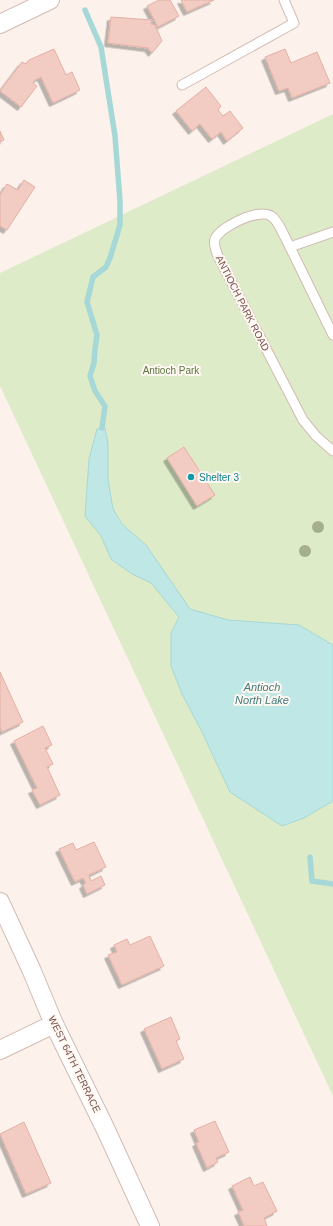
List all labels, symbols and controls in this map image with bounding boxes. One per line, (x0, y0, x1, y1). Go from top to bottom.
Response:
street label: ANTIOCH PARK ROAD (214, 254, 272, 353)
park label: Antioch Park (143, 365, 200, 376)
marker: Shelter 3 (186, 472, 196, 482)
place label: Shelter 3 (199, 472, 239, 483)
water label: Antioch North Lake (235, 681, 289, 706)
street label: WEST 64TH TERRACE (46, 1014, 103, 1115)

